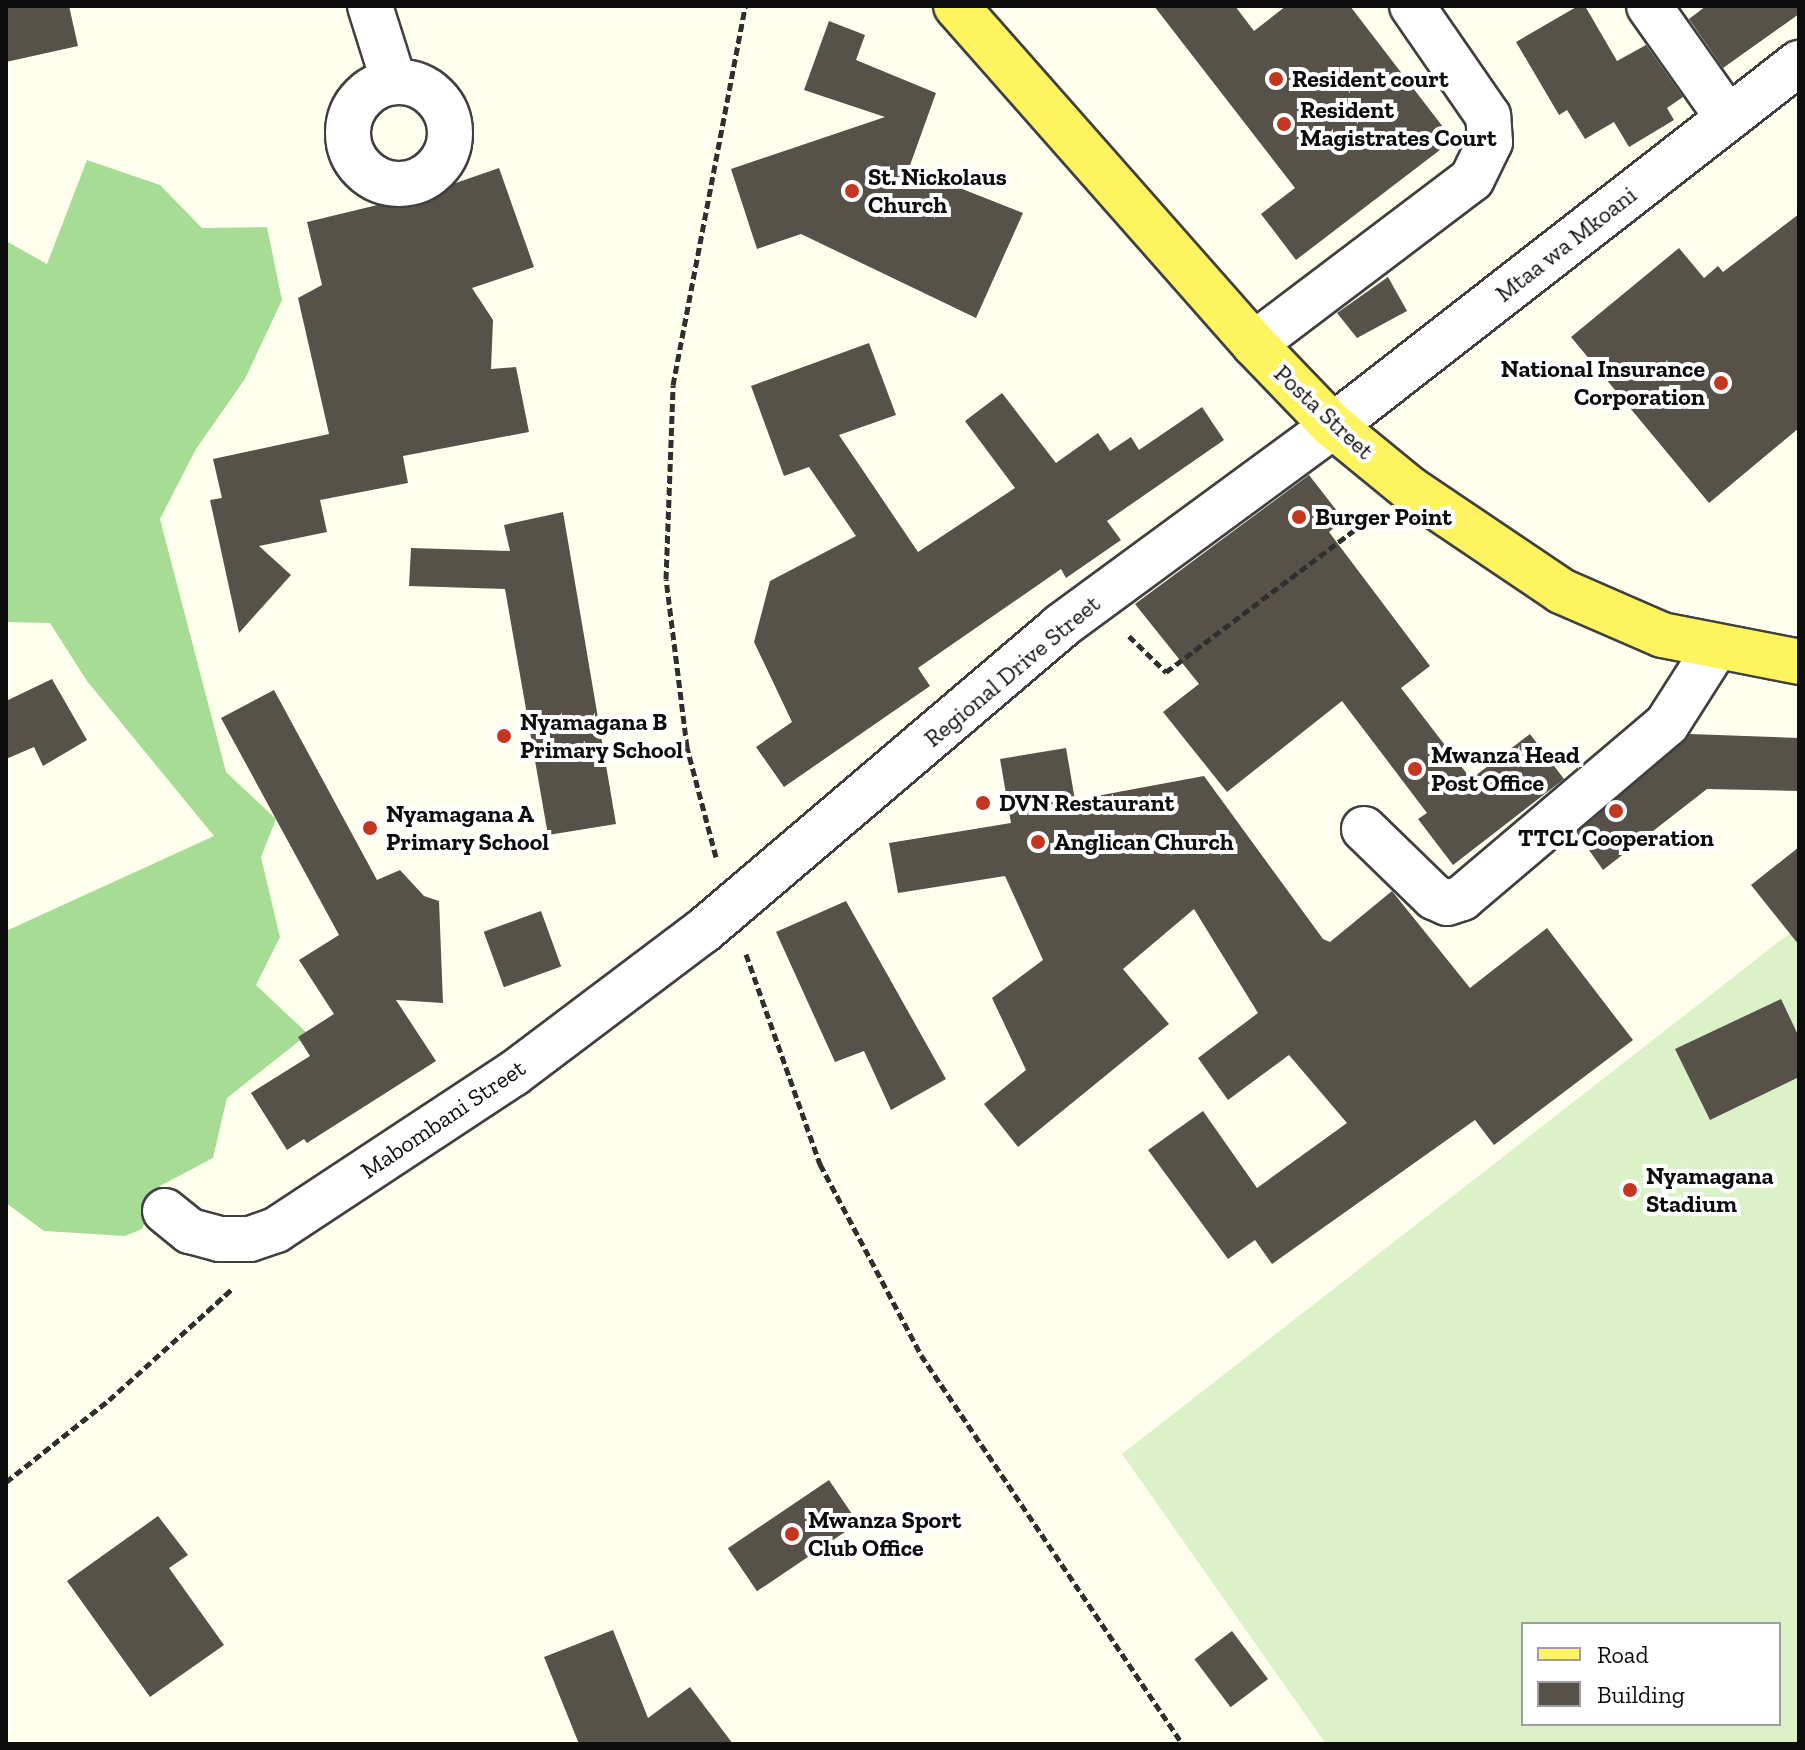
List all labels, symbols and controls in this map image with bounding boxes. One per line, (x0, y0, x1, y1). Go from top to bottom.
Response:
place label: Resident court (1292, 65, 1449, 93)
marker: Resident court (1267, 70, 1285, 88)
place label: Resident Magistrates Court (1300, 96, 1496, 152)
marker: Resident Magistrates Court (1275, 115, 1293, 133)
place label: St. Nickolaus Church (868, 163, 1007, 219)
street label: Mtaa wa Mkoani (1490, 180, 1642, 308)
marker: St. Nickolaus Church (843, 182, 861, 200)
place label: National Insurance Corporation (1501, 355, 1705, 411)
street label: Posta Street (1268, 359, 1380, 465)
marker: National Insurance Corporation (1712, 374, 1730, 392)
place label: Burger Point (1315, 503, 1452, 531)
marker: Burger Point (1290, 508, 1308, 526)
street label: Regional Drive Street (918, 589, 1106, 753)
place label: Nyamagana B Primary School (520, 708, 684, 764)
marker: Nyamagana B Primary School (495, 727, 513, 745)
place label: Mwanza Head Post Office (1431, 741, 1580, 797)
marker: Mwanza Head Post Office (1406, 760, 1424, 778)
place label: DVN Restaurant (999, 789, 1174, 817)
marker: DVN Restaurant (974, 794, 992, 812)
place label: Nyamagana A Primary School (386, 800, 550, 856)
marker: TTCL Cooperation (1607, 802, 1625, 820)
marker: Nyamagana A Primary School (361, 819, 379, 837)
place label: TTCL Cooperation (1518, 824, 1714, 852)
place label: Anglican Church (1054, 828, 1234, 856)
marker: Anglican Church (1029, 833, 1047, 851)
street label: Mabombani Street (355, 1053, 531, 1185)
place label: Nyamagana Stadium (1646, 1162, 1774, 1218)
marker: Nyamagana Stadium (1621, 1181, 1639, 1199)
place label: Mwanza Sport Club Office (808, 1506, 961, 1562)
marker: Mwanza Sport Club Office (783, 1525, 801, 1543)
legend (1521, 1622, 1781, 1726)
text: Road (1597, 1640, 1649, 1669)
text: Building (1597, 1680, 1685, 1709)

